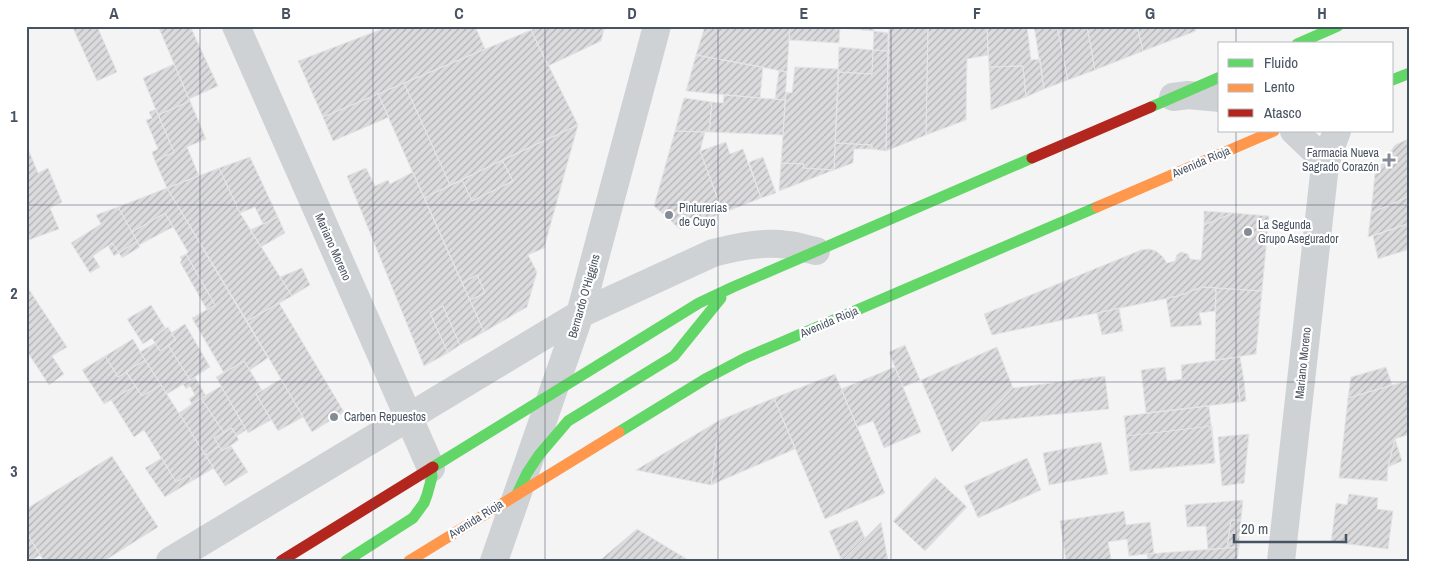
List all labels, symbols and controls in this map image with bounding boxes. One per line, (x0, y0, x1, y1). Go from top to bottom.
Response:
text: A (109, 2, 119, 24)
text: B (281, 2, 291, 24)
text: C (454, 2, 464, 24)
text: D (627, 2, 637, 24)
text: E (800, 2, 809, 24)
text: F (973, 2, 981, 24)
text: G (1145, 2, 1155, 24)
text: H (1317, 2, 1327, 24)
legend (1218, 42, 1394, 132)
text: Fluido (1264, 52, 1298, 73)
text: Lento (1264, 76, 1295, 97)
text: Atasco (1263, 102, 1302, 123)
text: 1 (10, 105, 18, 127)
street label: Avenida Rioja (1169, 142, 1233, 182)
place label: Farmacia Nueva Sagrado Corazón (1302, 145, 1380, 175)
marker: Farmacia Nueva Sagrado Corazón (1383, 154, 1395, 166)
place label: Pinturerías de Cuyo (679, 200, 727, 230)
marker: Pinturerías de Cuyo (663, 209, 675, 221)
street label: Mariano Moreno (311, 211, 355, 283)
place label: La Segunda Grupo Asegurador (1258, 217, 1339, 247)
marker: La Segunda Grupo Asegurador (1242, 226, 1254, 238)
street label: Bernardo O'Higgins (564, 252, 604, 340)
text: 2 (10, 282, 18, 304)
street label: Avenida Rioja (797, 302, 861, 342)
street label: Mariano Moreno (1291, 326, 1315, 400)
place label: Carben Repuestos (344, 409, 426, 425)
marker: Carben Repuestos (328, 411, 340, 423)
text: 3 (10, 460, 18, 482)
street label: Avenida Rioja (445, 496, 507, 543)
scale bar (1234, 512, 1346, 544)
text: 20 m (1241, 518, 1268, 539)

